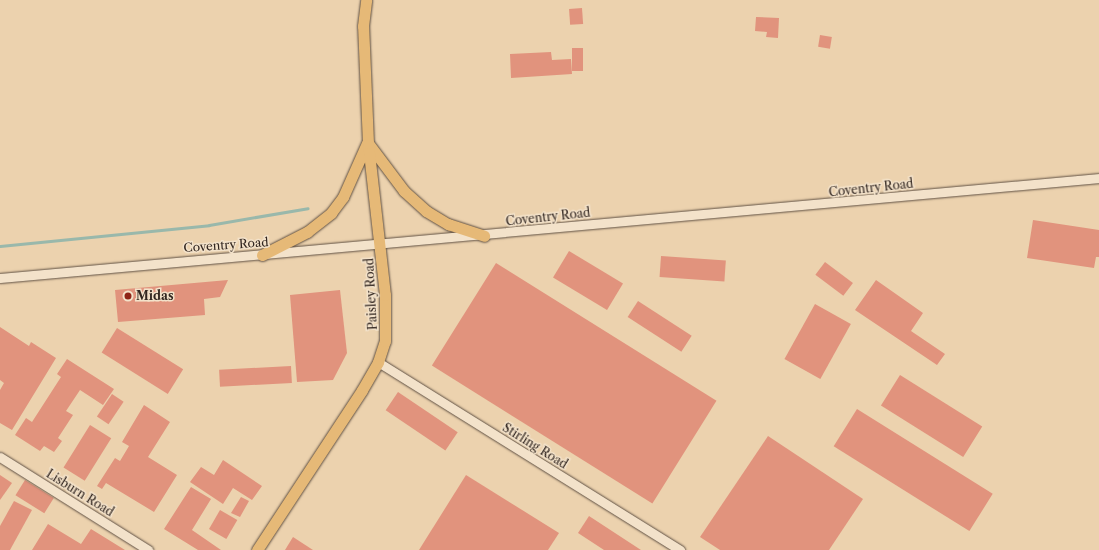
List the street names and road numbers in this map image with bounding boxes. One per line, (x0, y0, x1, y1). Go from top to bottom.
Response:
street label: Coventry Road (828, 176, 914, 200)
street label: Coventry Road (505, 205, 591, 229)
street label: Coventry Road (183, 235, 269, 255)
street label: Paisley Road (362, 257, 380, 331)
street label: Stirling Road (500, 420, 570, 472)
street label: Lisburn Road (44, 467, 116, 519)

